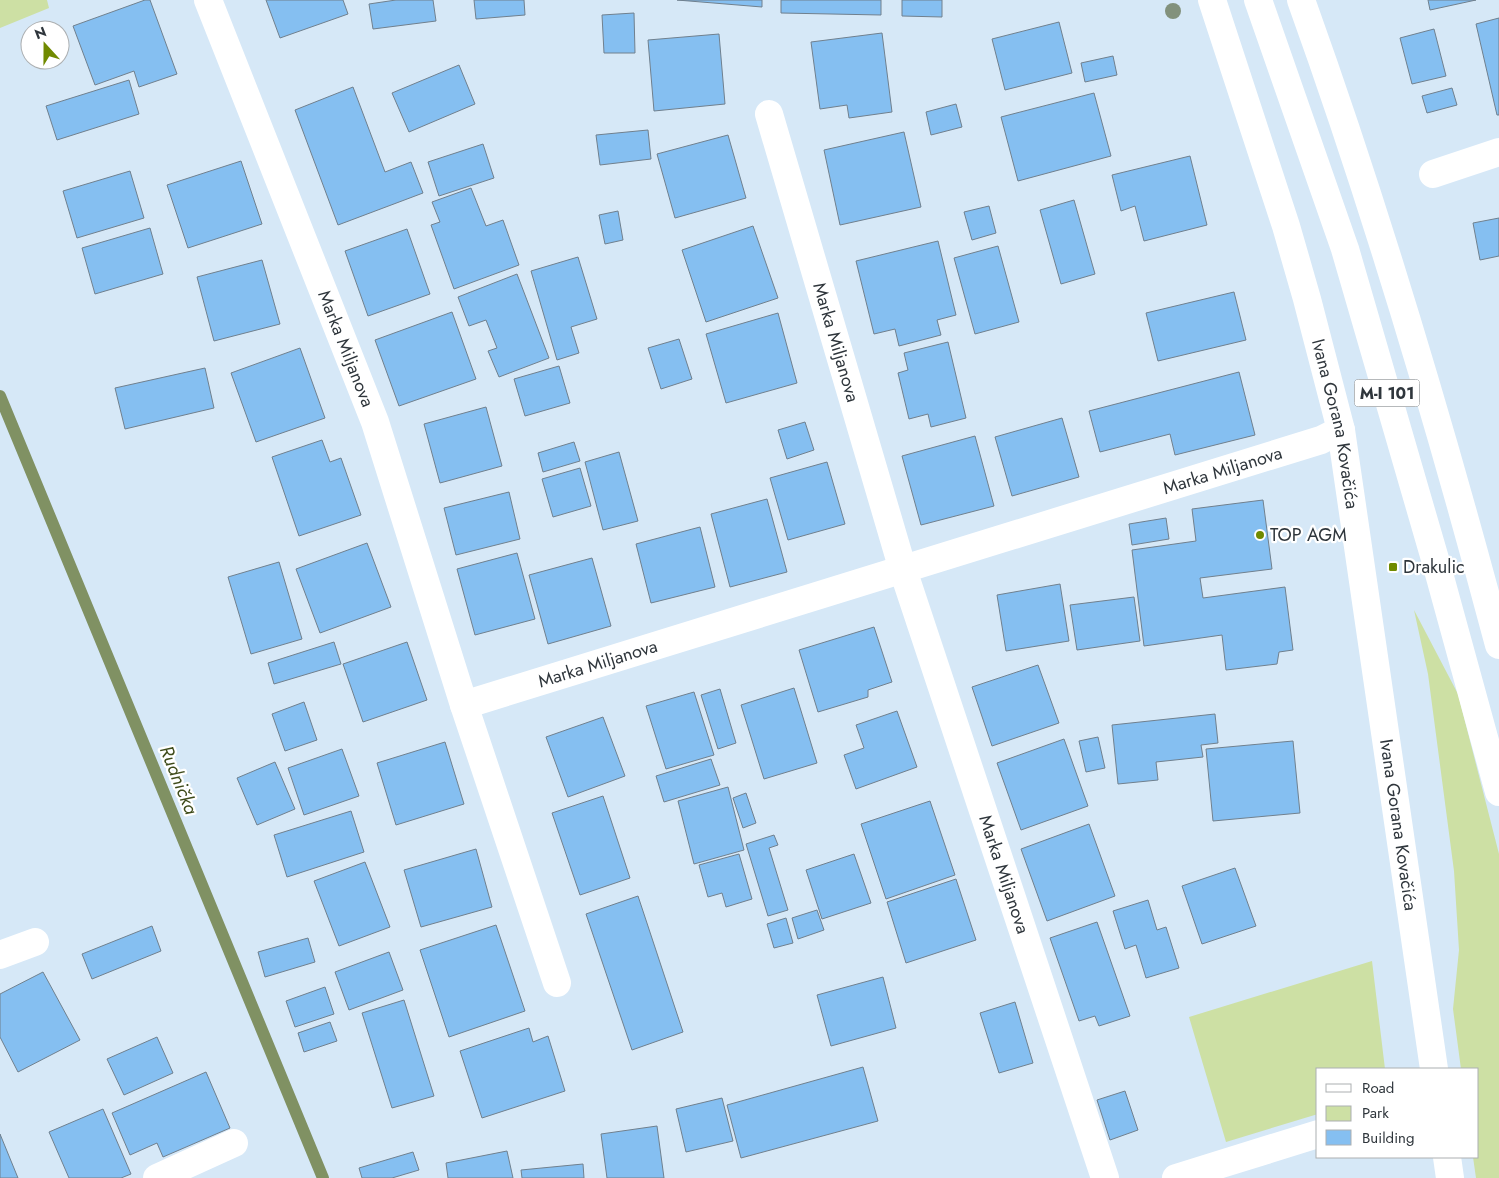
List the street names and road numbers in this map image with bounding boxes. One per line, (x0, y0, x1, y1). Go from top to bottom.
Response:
street label: Marka Miljanova (806, 279, 866, 405)
street label: Marka Miljanova (311, 286, 381, 411)
street label: Ivana Gorana Kovačića (1305, 336, 1365, 510)
road number: M-I 101 (1354, 379, 1420, 406)
street label: Marka Miljanova (1160, 440, 1285, 501)
street label: Marka Miljanova (535, 633, 661, 694)
street label: Ivana Gorana Kovačića (1373, 737, 1424, 912)
street label: Marka Miljanova (972, 812, 1036, 937)

